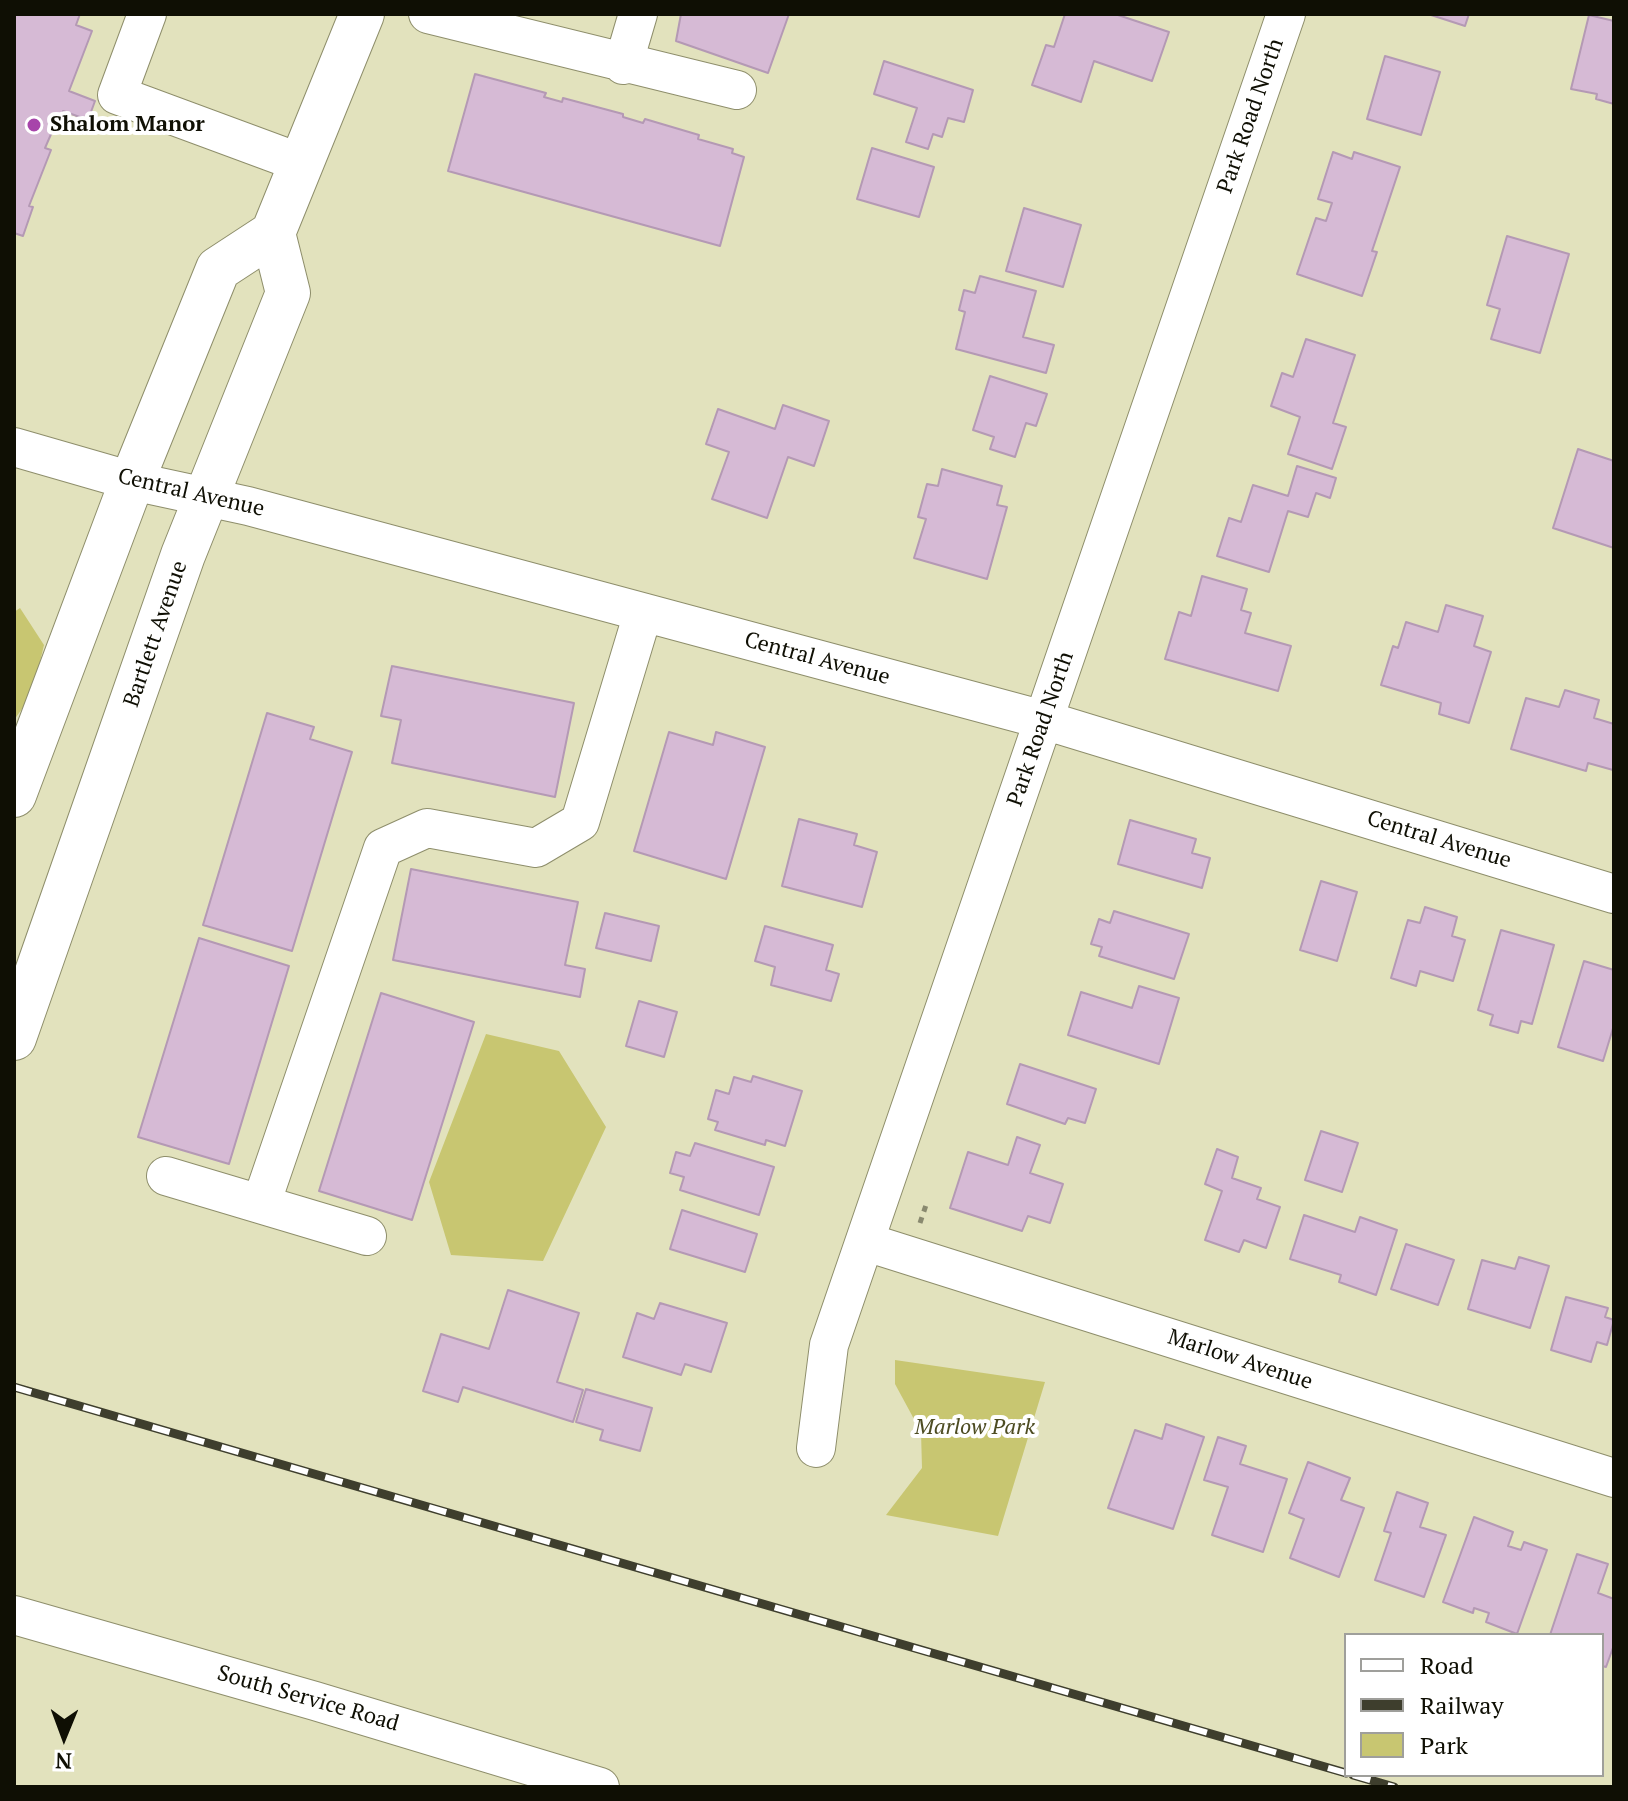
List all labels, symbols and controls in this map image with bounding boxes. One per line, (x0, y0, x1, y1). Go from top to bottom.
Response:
street label: Park Road North (1212, 35, 1290, 197)
place label: Shalom Manor (50, 112, 205, 138)
marker: Shalom Manor (25, 116, 43, 134)
street label: Central Avenue (115, 463, 267, 523)
street label: Bartlett Avenue (119, 558, 193, 710)
street label: Central Avenue (741, 627, 893, 691)
street label: Park Road North (1002, 648, 1080, 810)
street label: Central Avenue (1364, 806, 1514, 874)
street label: Marlow Avenue (1164, 1324, 1316, 1396)
park label: Marlow Park (915, 1415, 1035, 1441)
legend (1344, 1633, 1604, 1777)
text: Road (1420, 1649, 1474, 1681)
street label: South Service Road (214, 1660, 402, 1738)
text: Railway (1420, 1689, 1504, 1721)
north arrow (24, 1697, 104, 1777)
text: Park (1420, 1729, 1468, 1761)
text: N (55, 1747, 72, 1776)

